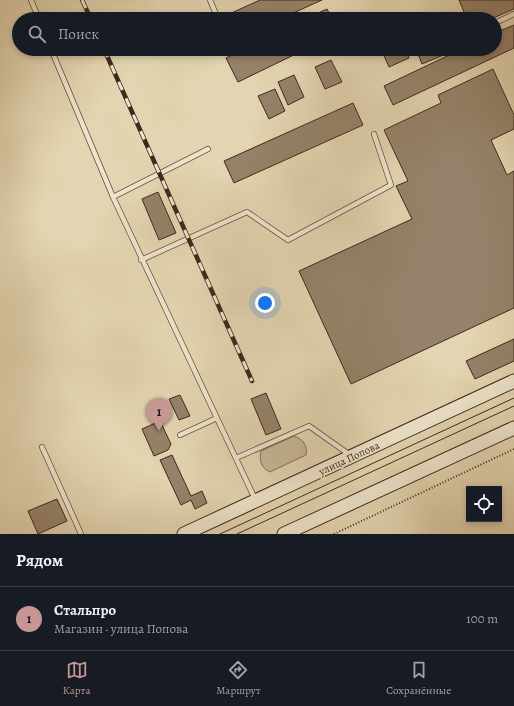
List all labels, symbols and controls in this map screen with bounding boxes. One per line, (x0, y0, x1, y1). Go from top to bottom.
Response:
search box (12, 12, 502, 56)
icon: search (26, 23, 48, 45)
text: Поиск (58, 24, 99, 44)
your location (255, 293, 275, 313)
pin: 1 (146, 398, 172, 431)
street label: улица Попова (315, 437, 383, 480)
map controls (466, 486, 502, 522)
button: locate (466, 486, 502, 522)
text: Рядом (16, 549, 63, 572)
text: Стальпро (54, 600, 116, 620)
text: 1 (27, 610, 31, 627)
text: 100 m (466, 610, 498, 627)
text: Магазин · улица Попова (54, 620, 188, 637)
tab: Карта (63, 659, 91, 698)
tab: Маршрут (216, 659, 261, 698)
tab: Сохранённые (386, 659, 451, 698)

